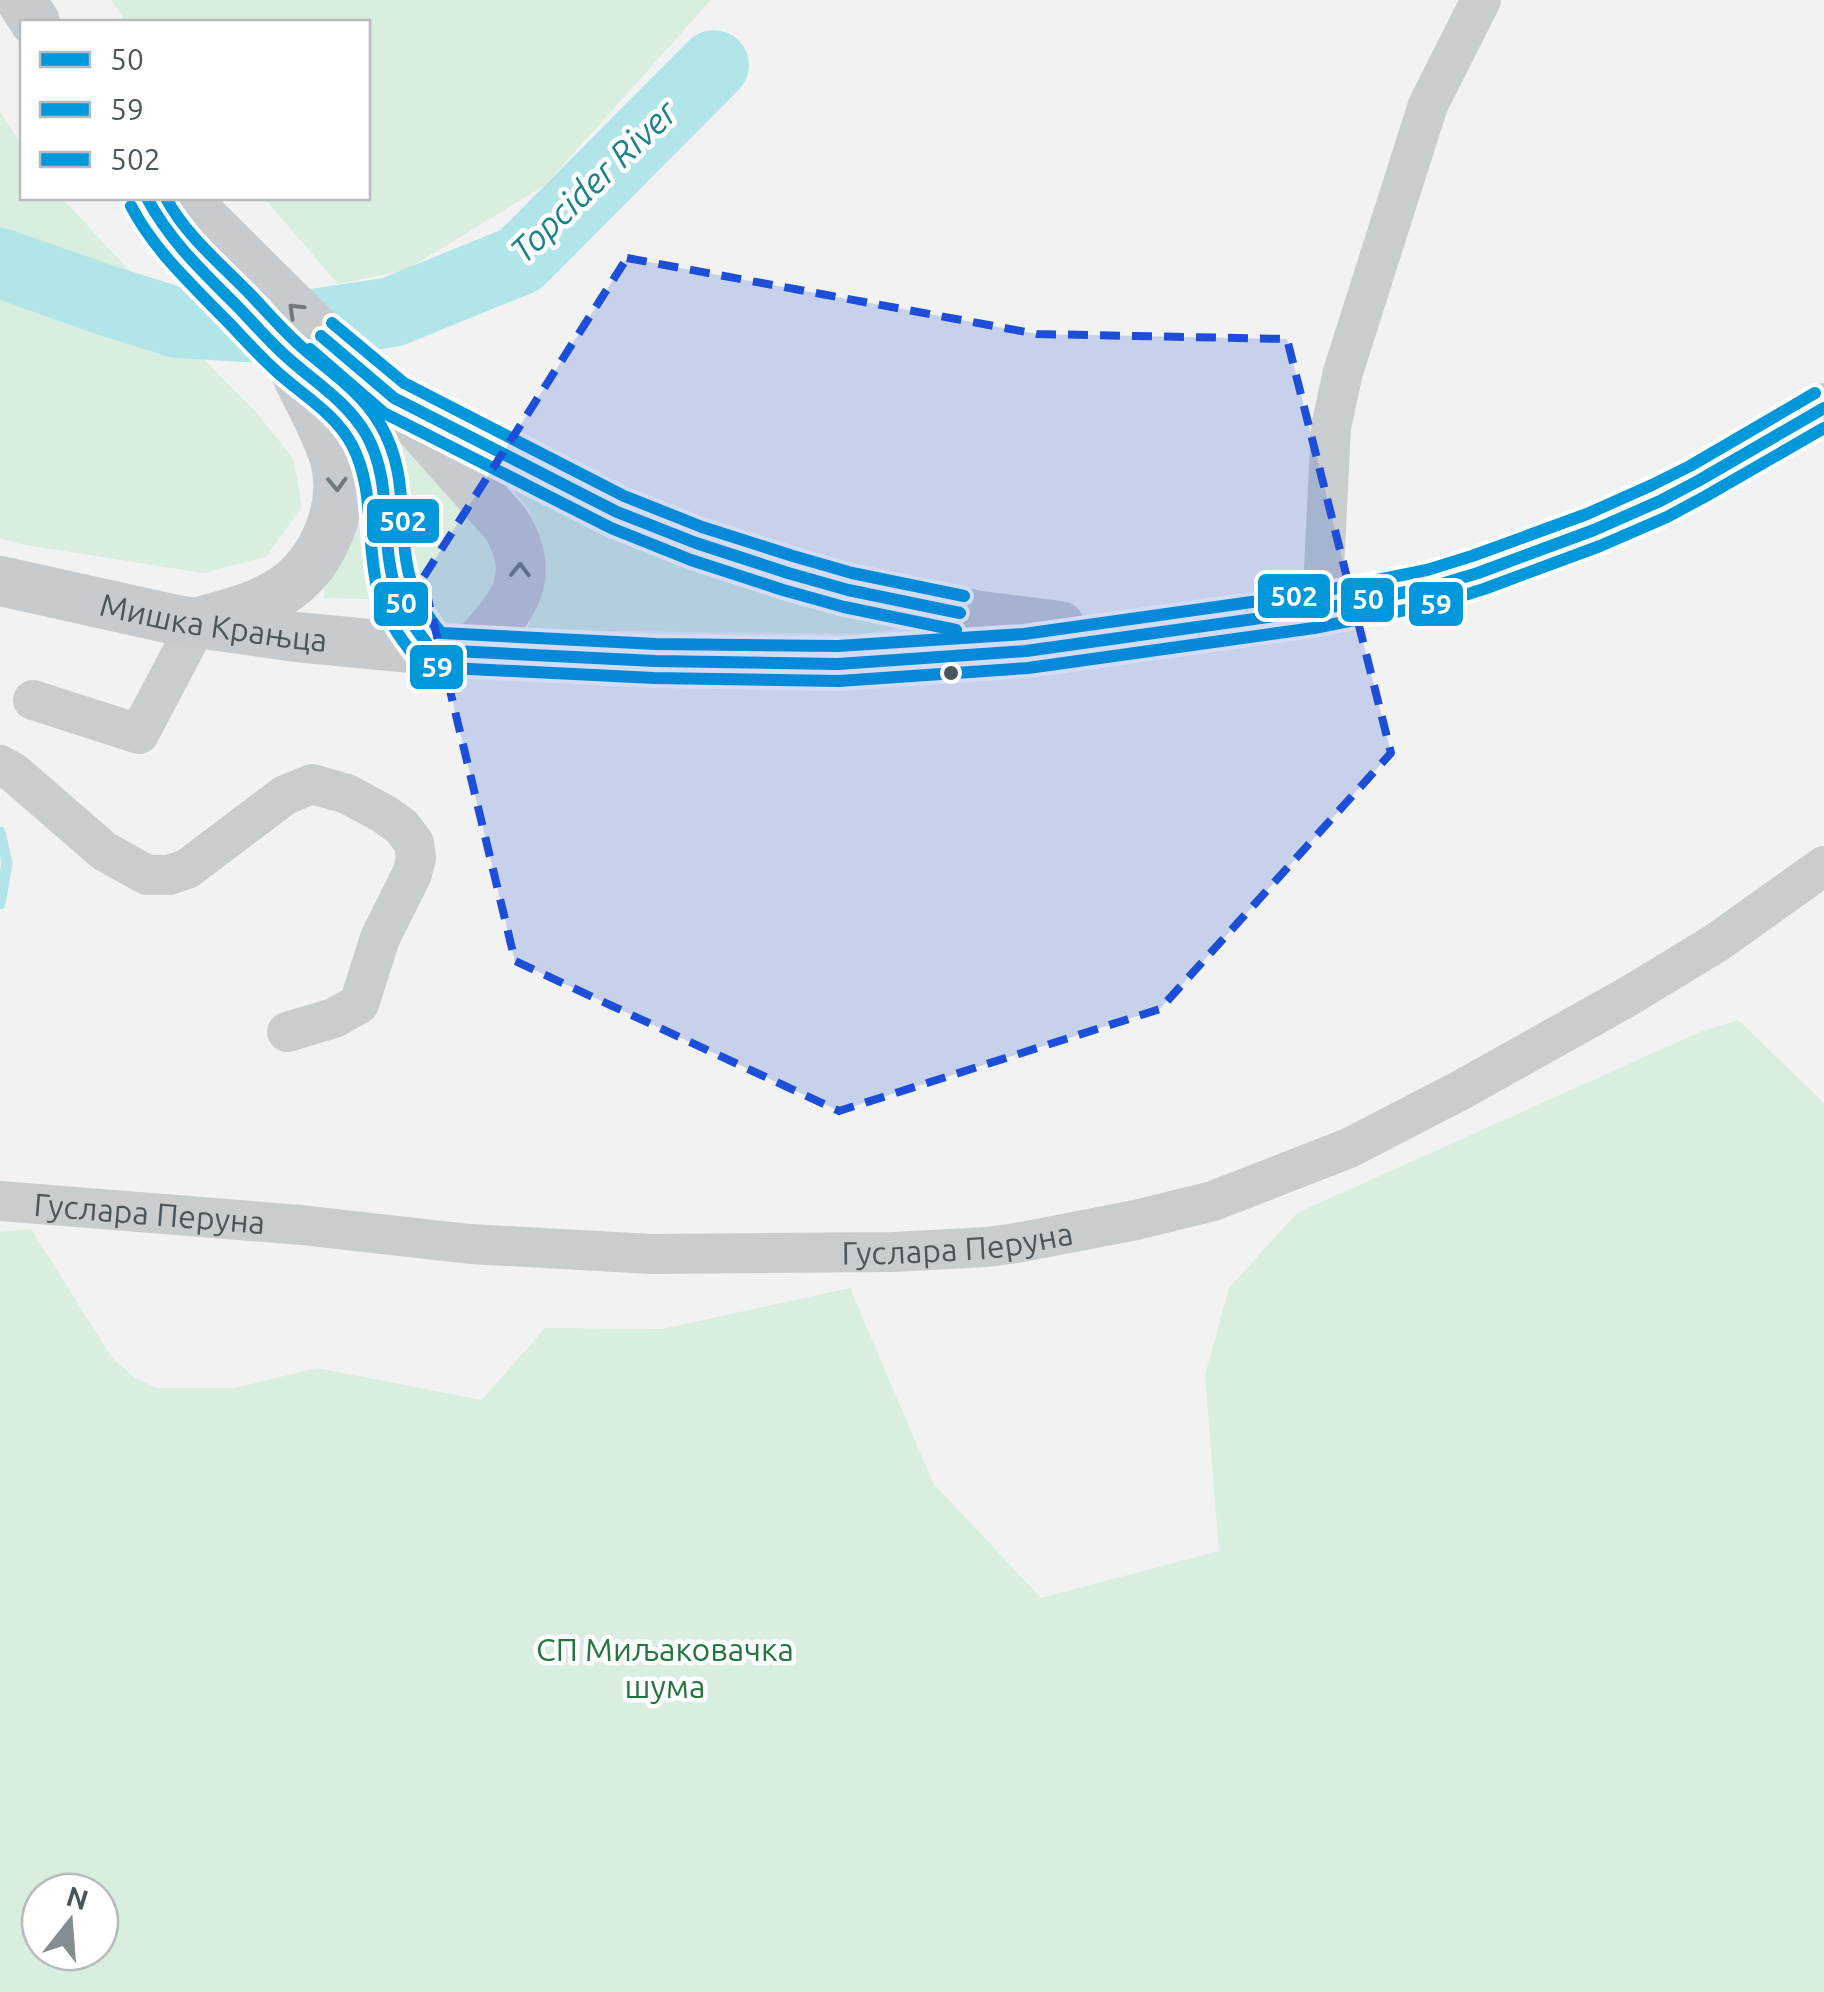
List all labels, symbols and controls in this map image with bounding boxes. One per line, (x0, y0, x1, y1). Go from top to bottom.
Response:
legend (20, 20, 370, 200)
text: 50 (110, 42, 144, 76)
water label: Topcider River (501, 91, 686, 270)
text: 59 (110, 92, 144, 126)
text: 502 (110, 142, 161, 176)
one-way arrow (288, 304, 306, 322)
one-way arrow (326, 476, 347, 492)
line badge: 502 (365, 497, 441, 545)
text: 502 (379, 505, 427, 536)
one-way arrow (509, 562, 530, 577)
line badge: 502 (1256, 572, 1332, 620)
line badge: 50 (1339, 576, 1396, 624)
line badge: 50 (372, 580, 430, 628)
text: 502 (1270, 580, 1318, 611)
line badge: 59 (1407, 580, 1465, 628)
text: 50 (1352, 583, 1384, 614)
street label: Мишка Крањца (97, 586, 329, 658)
text: 50 (385, 587, 417, 618)
text: 59 (1420, 588, 1452, 619)
line badge: 59 (408, 643, 465, 691)
text: 59 (421, 651, 453, 682)
unlabelled marker (941, 663, 961, 683)
street label: Гуслара Перуна (32, 1186, 267, 1240)
street label: Гуслара Перуна (841, 1215, 1076, 1270)
park label: СП Миљаковачка шума (536, 1631, 794, 1704)
north arrow (20, 1872, 120, 1972)
text: N (63, 1880, 92, 1915)

